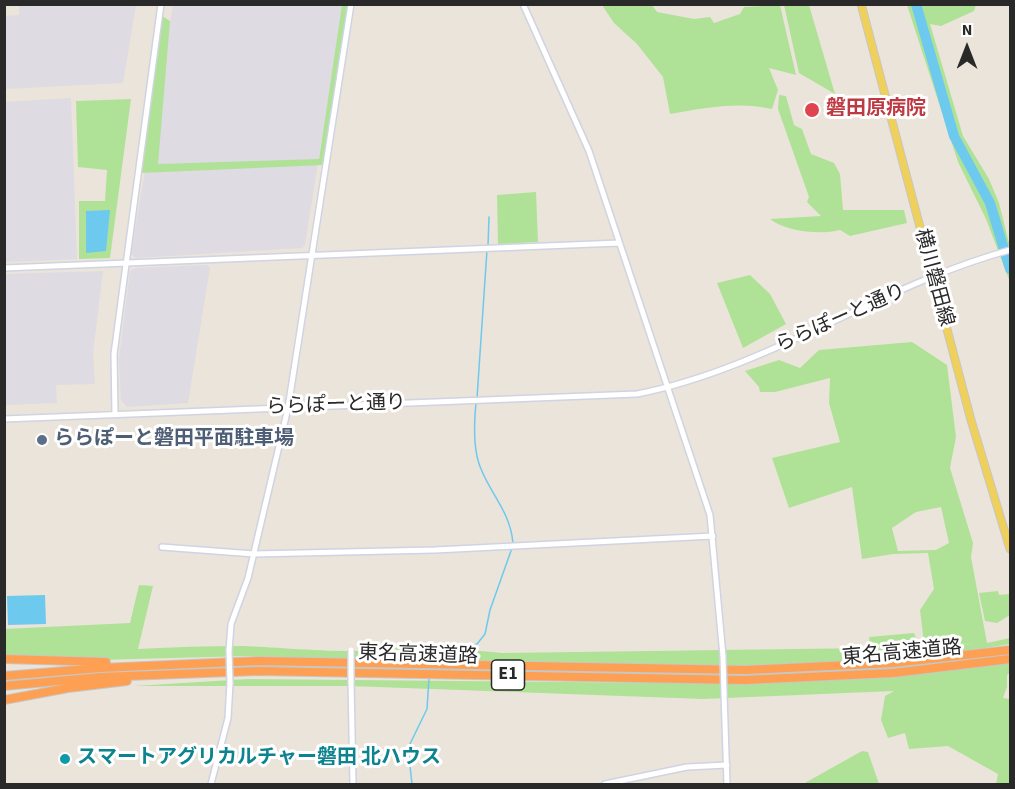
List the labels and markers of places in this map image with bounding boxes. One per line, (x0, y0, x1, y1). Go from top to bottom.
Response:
place label: 磐田原病院 (826, 98, 926, 122)
marker: 磐田原病院 (803, 101, 821, 119)
place label: ららぽーと磐田平面駐車場 (54, 428, 294, 452)
marker: ららぽーと磐田平面駐車場 (35, 433, 49, 447)
place label: スマートアグリカルチャー磐田 北ハウス (77, 747, 441, 771)
marker: スマートアグリカルチャー磐田 北ハウス (58, 752, 72, 766)

